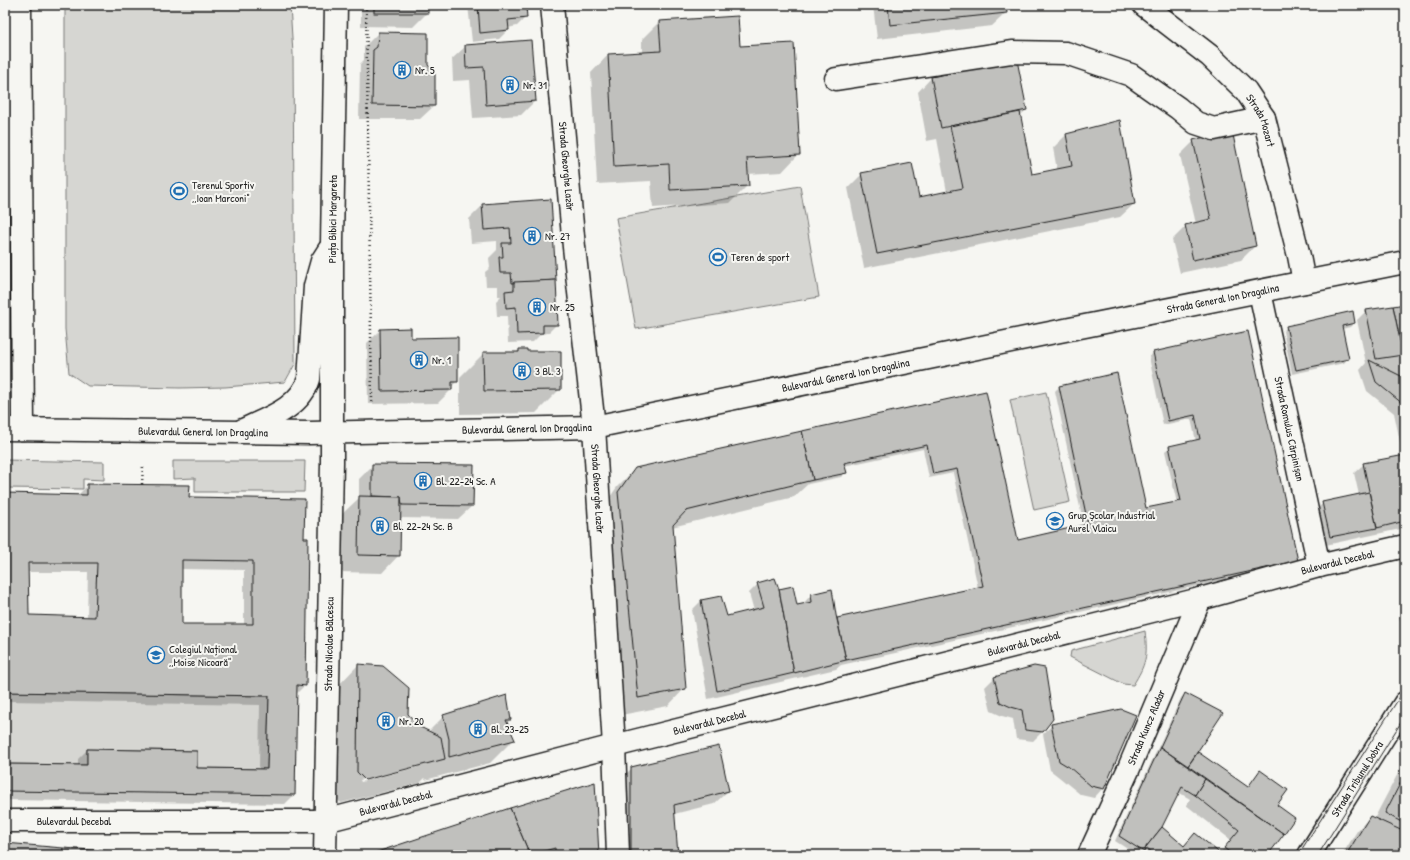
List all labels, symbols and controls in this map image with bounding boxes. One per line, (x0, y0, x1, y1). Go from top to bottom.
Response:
building icon: Nr. 5 (392, 60, 412, 80)
place label: Nr. 5 (415, 63, 435, 77)
building icon: Nr. 31 (500, 75, 520, 95)
place label: Nr. 31 (523, 78, 547, 92)
street label: Strada Mozart (1243, 91, 1278, 148)
street label: Strada Gheorghe Lazăr (556, 121, 578, 212)
street label: Piața Bibici Margareta (325, 174, 340, 263)
place label: Terenul Sportiv ,,Ioan Marconi" (192, 178, 255, 205)
sports icon: Terenul Sportiv ,,Ioan Marconi" (169, 181, 189, 201)
building icon: Nr. 27 (522, 226, 542, 246)
place label: Nr. 27 (545, 229, 571, 243)
sports icon: Teren de sport (708, 247, 728, 267)
place label: Teren de sport (731, 250, 789, 264)
street label: Strada General Ion Dragalina (1166, 280, 1281, 316)
building icon: Nr. 25 (527, 297, 547, 317)
place label: Nr. 25 (550, 300, 575, 314)
building icon: Nr. 1 (409, 350, 429, 370)
place label: Nr. 1 (432, 353, 451, 367)
street label: Bulevardul General Ion Dragalina (781, 355, 911, 395)
building icon: 3 Bl. 3 (512, 361, 532, 381)
place label: 3 Bl. 3 (535, 364, 561, 378)
street label: Strada Romulus Cărpinișan (1271, 375, 1308, 483)
street label: Bulevardul General Ion Dragalina (462, 420, 593, 437)
street label: Bulevardul General Ion Dragalina (138, 424, 269, 439)
street label: Strada Gheorghe Lazăr (588, 444, 608, 535)
building icon: Bl. 22-24 Sc. A (413, 471, 433, 491)
place label: Bl. 22-24 Sc. A (436, 474, 496, 488)
place label: Grup Școlar Industrial Aurel Vlaicu (1068, 508, 1155, 535)
school or university icon: Grup Școlar Industrial Aurel Vlaicu (1045, 511, 1065, 531)
building icon: Bl. 22-24 Sc. B (370, 516, 390, 536)
place label: Bl. 22-24 Sc. B (393, 519, 453, 533)
street label: Bulevardul Decebal (1299, 546, 1375, 578)
street label: Strada Nicolae Bălcescu (321, 596, 337, 691)
street label: Bulevardul Decebal (986, 627, 1062, 659)
place label: Colegiul Național ,,Moise Nicoară" (169, 642, 237, 669)
school or university icon: Colegiul Național ,,Moise Nicoară" (146, 645, 166, 665)
street label: Strada Kuncz Aladar (1124, 687, 1169, 767)
street label: Bulevardul Decebal (672, 706, 747, 738)
building icon: Nr. 20 (376, 711, 396, 731)
place label: Nr. 20 (399, 714, 424, 728)
building icon: Bl. 23-25 (468, 719, 488, 739)
place label: Bl. 23-25 (491, 722, 529, 736)
street label: Strada Tribunul Dobra (1328, 738, 1387, 819)
street label: Bulevardul Decebal (358, 787, 434, 819)
street label: Bulevardul Decebal (37, 814, 111, 828)

